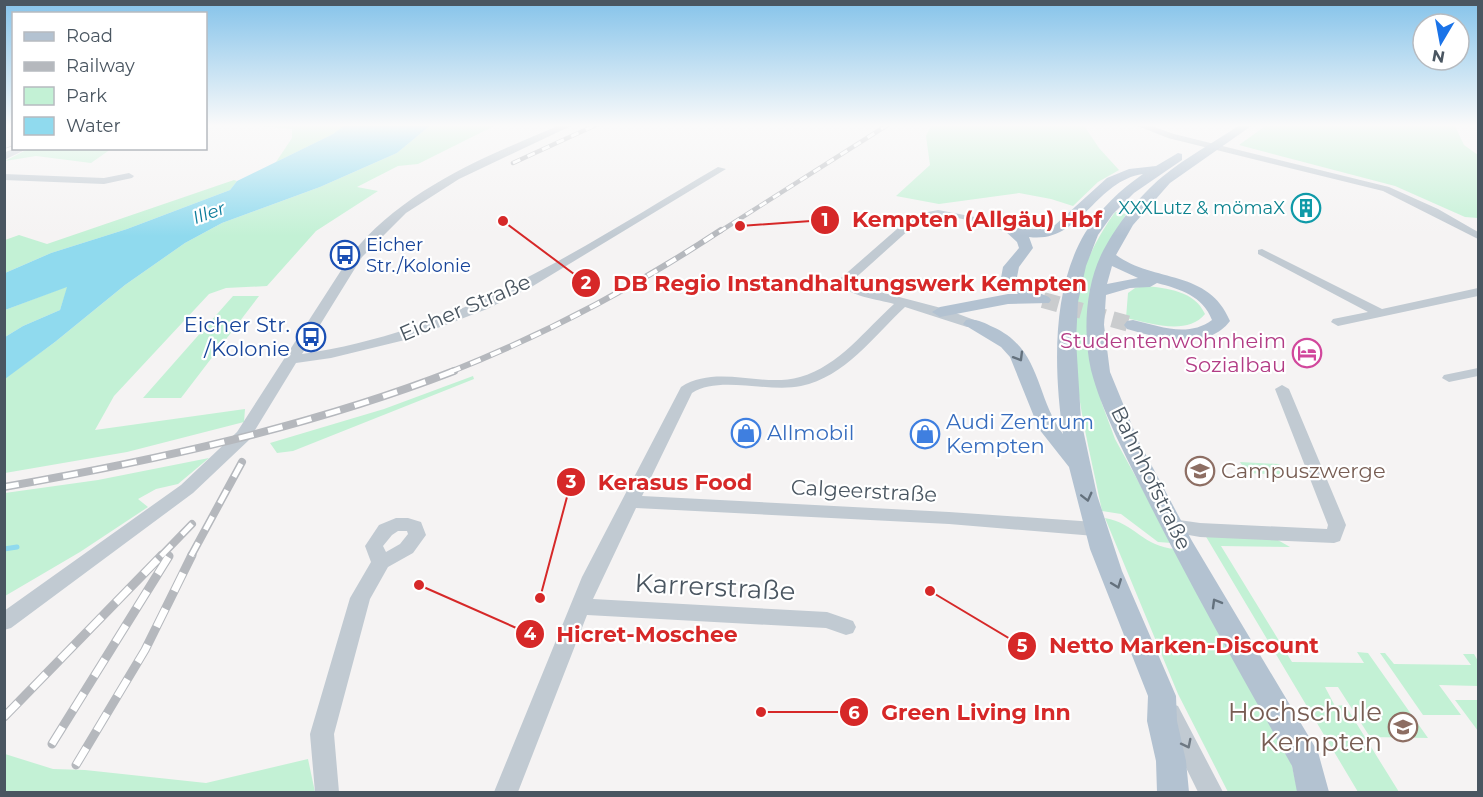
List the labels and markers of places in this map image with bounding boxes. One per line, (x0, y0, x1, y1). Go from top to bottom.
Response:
building icon: XXXLutz & mömaX (1290, 192, 1322, 224)
place label: XXXLutz & mömaX (1118, 197, 1285, 219)
callout: Kempten (Allgäu) Hbf (810, 200, 1114, 240)
place label: Eicher Str./Kolonie (366, 234, 471, 277)
bus stop icon: Eicher Str./Kolonie (329, 239, 361, 271)
callout: DB Regio Instandhaltungswerk Kempten (571, 263, 1099, 303)
place label: Eicher Str. /Kolonie (184, 312, 290, 361)
bus stop icon: Eicher Str. /Kolonie (295, 321, 327, 353)
place label: Studentenwohnheim Sozialbau (1060, 328, 1286, 377)
hotel icon: Studentenwohnheim Sozialbau (1291, 337, 1323, 369)
place label: Audi Zentrum Kempten (946, 409, 1094, 458)
shop icon: Allmobil (730, 417, 762, 449)
shop icon: Audi Zentrum Kempten (909, 418, 941, 450)
place label: Allmobil (767, 420, 854, 445)
school or university icon: Campuszwerge (1184, 455, 1216, 487)
place label: Campuszwerge (1221, 458, 1386, 483)
callout: Kerasus Food (556, 462, 764, 502)
callout: Hicret-Moschee (515, 614, 750, 654)
callout: Netto Marken-Discount (1007, 626, 1331, 666)
callout: Green Living Inn (839, 692, 1083, 732)
place label: Hochschule Kempten (1228, 696, 1382, 758)
school or university icon: Hochschule Kempten (1387, 711, 1419, 743)

